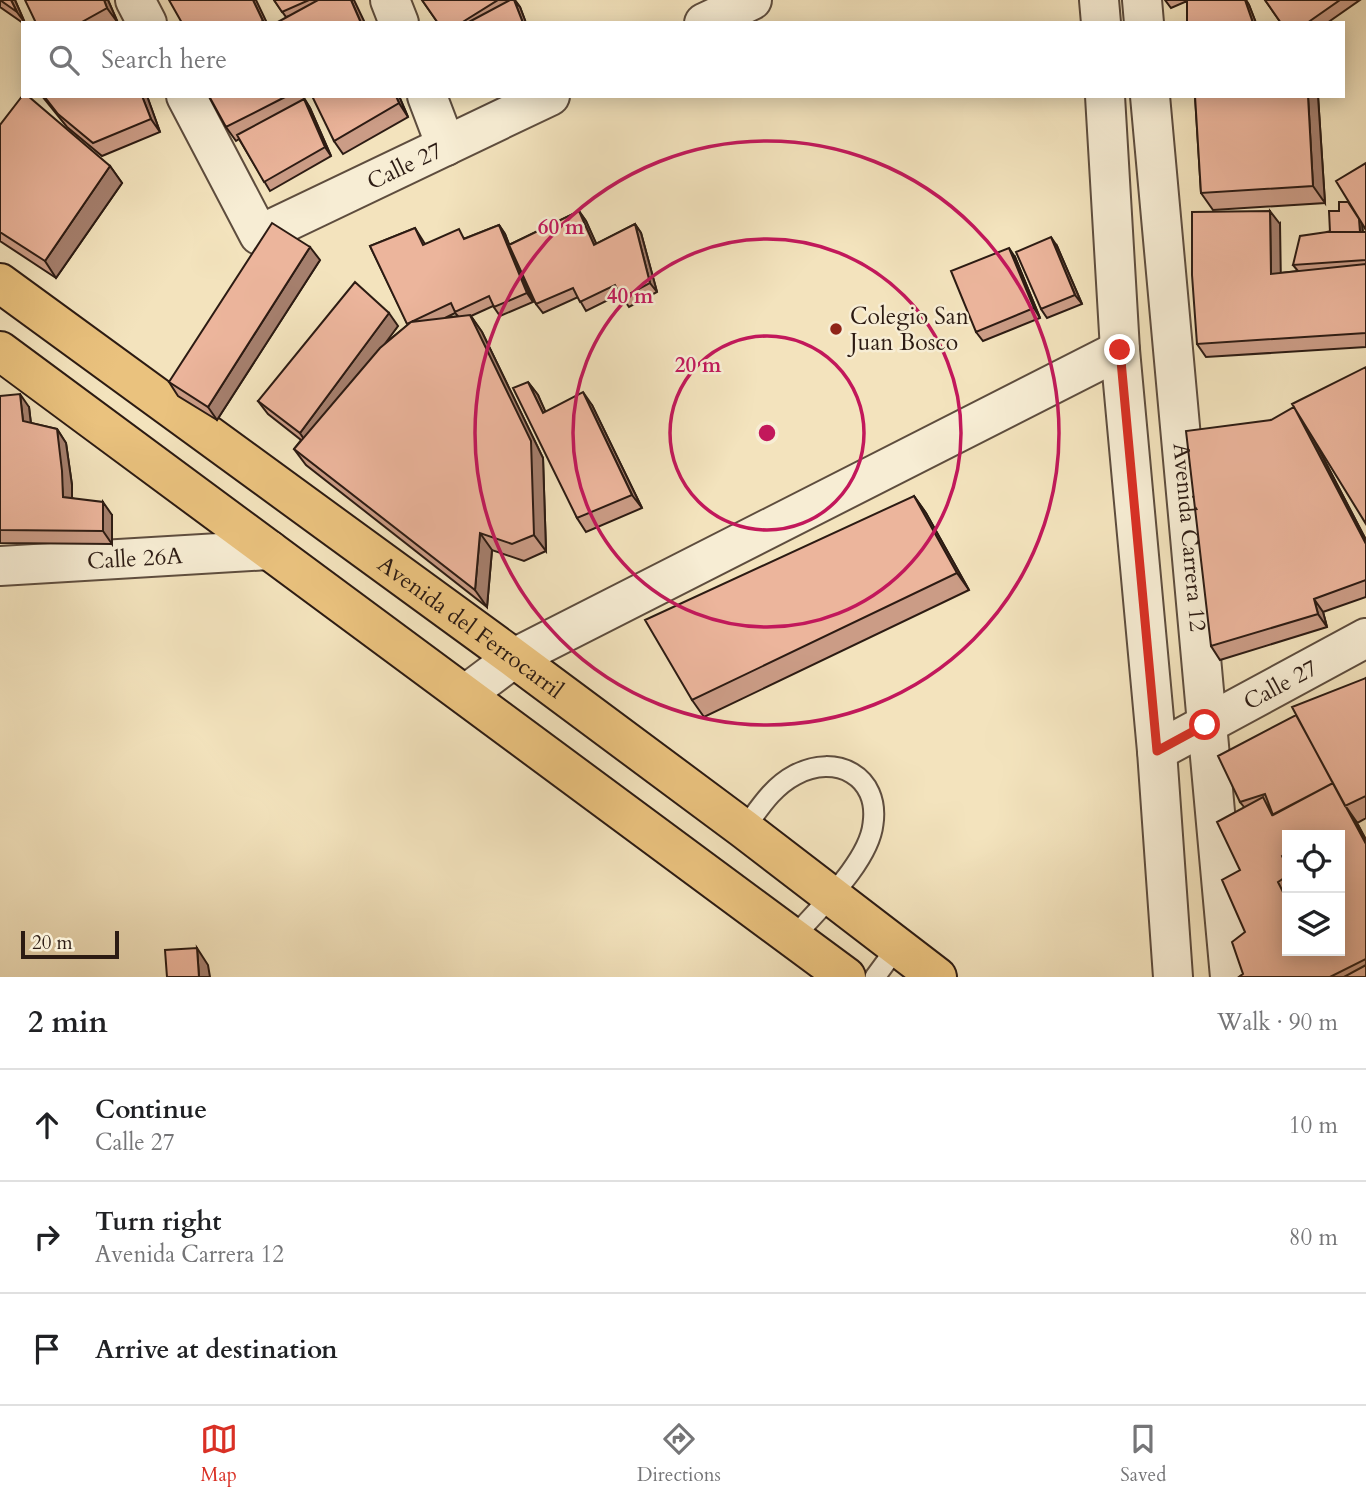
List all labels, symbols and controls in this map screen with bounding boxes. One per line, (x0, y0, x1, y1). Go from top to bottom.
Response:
search box (21, 21, 1345, 98)
icon: search (45, 41, 83, 79)
text: Search here (101, 42, 227, 77)
street label: Calle 27 (362, 134, 447, 197)
text: 60 m (538, 213, 585, 242)
text: 40 m (607, 282, 654, 311)
place label: Colegio San Juan Bosco (847, 301, 969, 358)
marker: Colegio San Juan Bosco (828, 321, 844, 337)
route end (1104, 334, 1135, 365)
text: 20 m (675, 351, 722, 380)
centre of rings (755, 421, 779, 445)
street label: Avenida Carrera 12 (1166, 442, 1214, 633)
street label: Calle 26A (86, 540, 184, 576)
street label: Avenida del Ferrocarril (372, 548, 570, 705)
street label: Calle 27 (1238, 652, 1322, 717)
route start (1189, 709, 1220, 740)
map controls (1282, 830, 1345, 956)
button: locate (1282, 830, 1345, 893)
button: layers (1282, 893, 1345, 956)
scale bar (21, 928, 119, 960)
text: 20 m (32, 930, 73, 956)
text: 2 min (28, 1002, 108, 1043)
text: Walk · 90 m (1217, 1007, 1338, 1038)
text: Continue (95, 1092, 207, 1127)
icon: ahead (28, 1106, 66, 1144)
text: 10 m (1289, 1110, 1338, 1141)
text: Calle 27 (95, 1127, 174, 1158)
text: Turn right (95, 1204, 222, 1239)
icon: right (28, 1218, 66, 1256)
text: 80 m (1289, 1222, 1338, 1253)
text: Avenida Carrera 12 (95, 1239, 284, 1270)
icon: arrive (28, 1330, 66, 1368)
text: Arrive at destination (95, 1332, 338, 1367)
tab: Map (200, 1420, 238, 1488)
tab: Directions (637, 1420, 721, 1488)
tab: Saved (1120, 1420, 1166, 1488)

